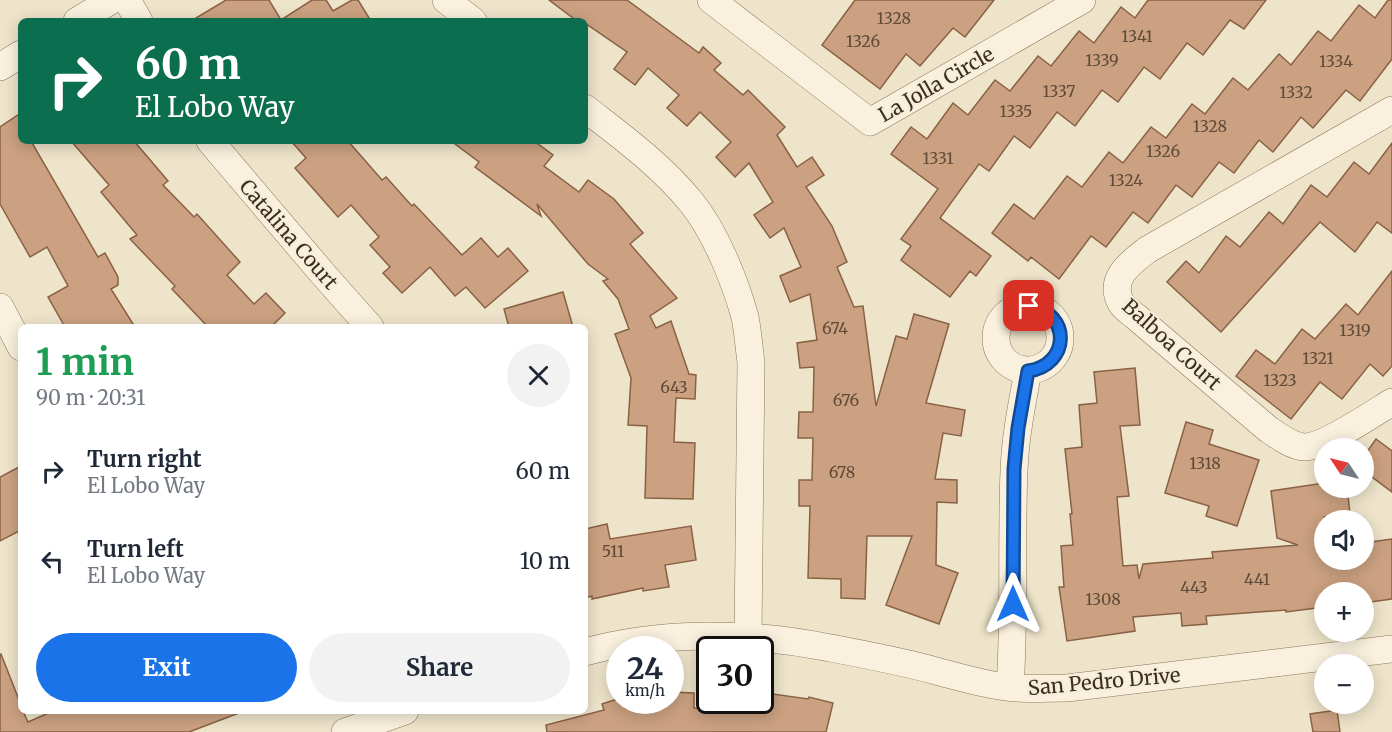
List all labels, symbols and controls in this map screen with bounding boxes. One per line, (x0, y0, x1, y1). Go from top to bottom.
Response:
house number: 1328 (877, 8, 911, 28)
house number: 1341 (1121, 26, 1153, 46)
house number: 1326 (846, 31, 880, 51)
text: 60 m (135, 38, 241, 90)
street label: La Jolla Circle (874, 41, 998, 127)
icon: right (36, 42, 114, 120)
house number: 1339 (1085, 50, 1119, 70)
house number: 1334 (1319, 51, 1353, 71)
house number: 1337 (1043, 81, 1075, 101)
house number: 1332 (1279, 82, 1313, 102)
text: El Lobo Way (135, 90, 295, 124)
house number: 1335 (1000, 101, 1032, 121)
house number: 1328 (1193, 116, 1227, 136)
house number: 1326 (1146, 141, 1180, 161)
house number: 1331 (923, 148, 953, 168)
house number: 1324 (1109, 170, 1143, 190)
street label: Catalina Court (234, 174, 344, 294)
pin (1003, 280, 1054, 331)
icon: arrive (1012, 289, 1045, 322)
street label: Balboa Court (1117, 293, 1227, 395)
house number: 674 (822, 318, 848, 338)
house number: 1319 (1339, 320, 1371, 340)
text: 1 min (36, 340, 134, 385)
button: close (507, 344, 570, 407)
house number: 1321 (1302, 348, 1334, 368)
house number: 1323 (1263, 370, 1297, 390)
house number: 643 (660, 377, 688, 397)
text: 90 m · 20:31 (36, 385, 145, 410)
house number: 676 (833, 390, 859, 410)
north arrow (1314, 438, 1374, 498)
map controls (1314, 438, 1374, 714)
text: Turn right (87, 445, 201, 473)
house number: 1318 (1189, 453, 1221, 473)
icon: right (36, 455, 69, 488)
text: 60 m (516, 457, 570, 485)
house number: 678 (829, 462, 855, 482)
text: El Lobo Way (87, 473, 205, 498)
button: sound (1314, 510, 1374, 570)
text: Turn left (87, 535, 184, 563)
house number: 511 (602, 541, 624, 561)
icon: left (36, 545, 69, 578)
text: 10 m (520, 547, 570, 575)
text: El Lobo Way (87, 563, 205, 588)
house number: 441 (1244, 569, 1270, 589)
position arrow (981, 572, 1045, 636)
house number: 443 (1180, 577, 1208, 597)
button: + (1314, 582, 1374, 642)
house number: 1308 (1085, 589, 1121, 609)
button: Exit (36, 633, 297, 702)
button: Share (309, 633, 570, 702)
speed limit sign: 30 (696, 636, 774, 714)
text: 24 (627, 649, 663, 687)
button: − (1314, 654, 1374, 714)
street label: San Pedro Drive (1027, 662, 1181, 700)
text: km/h (625, 681, 665, 700)

